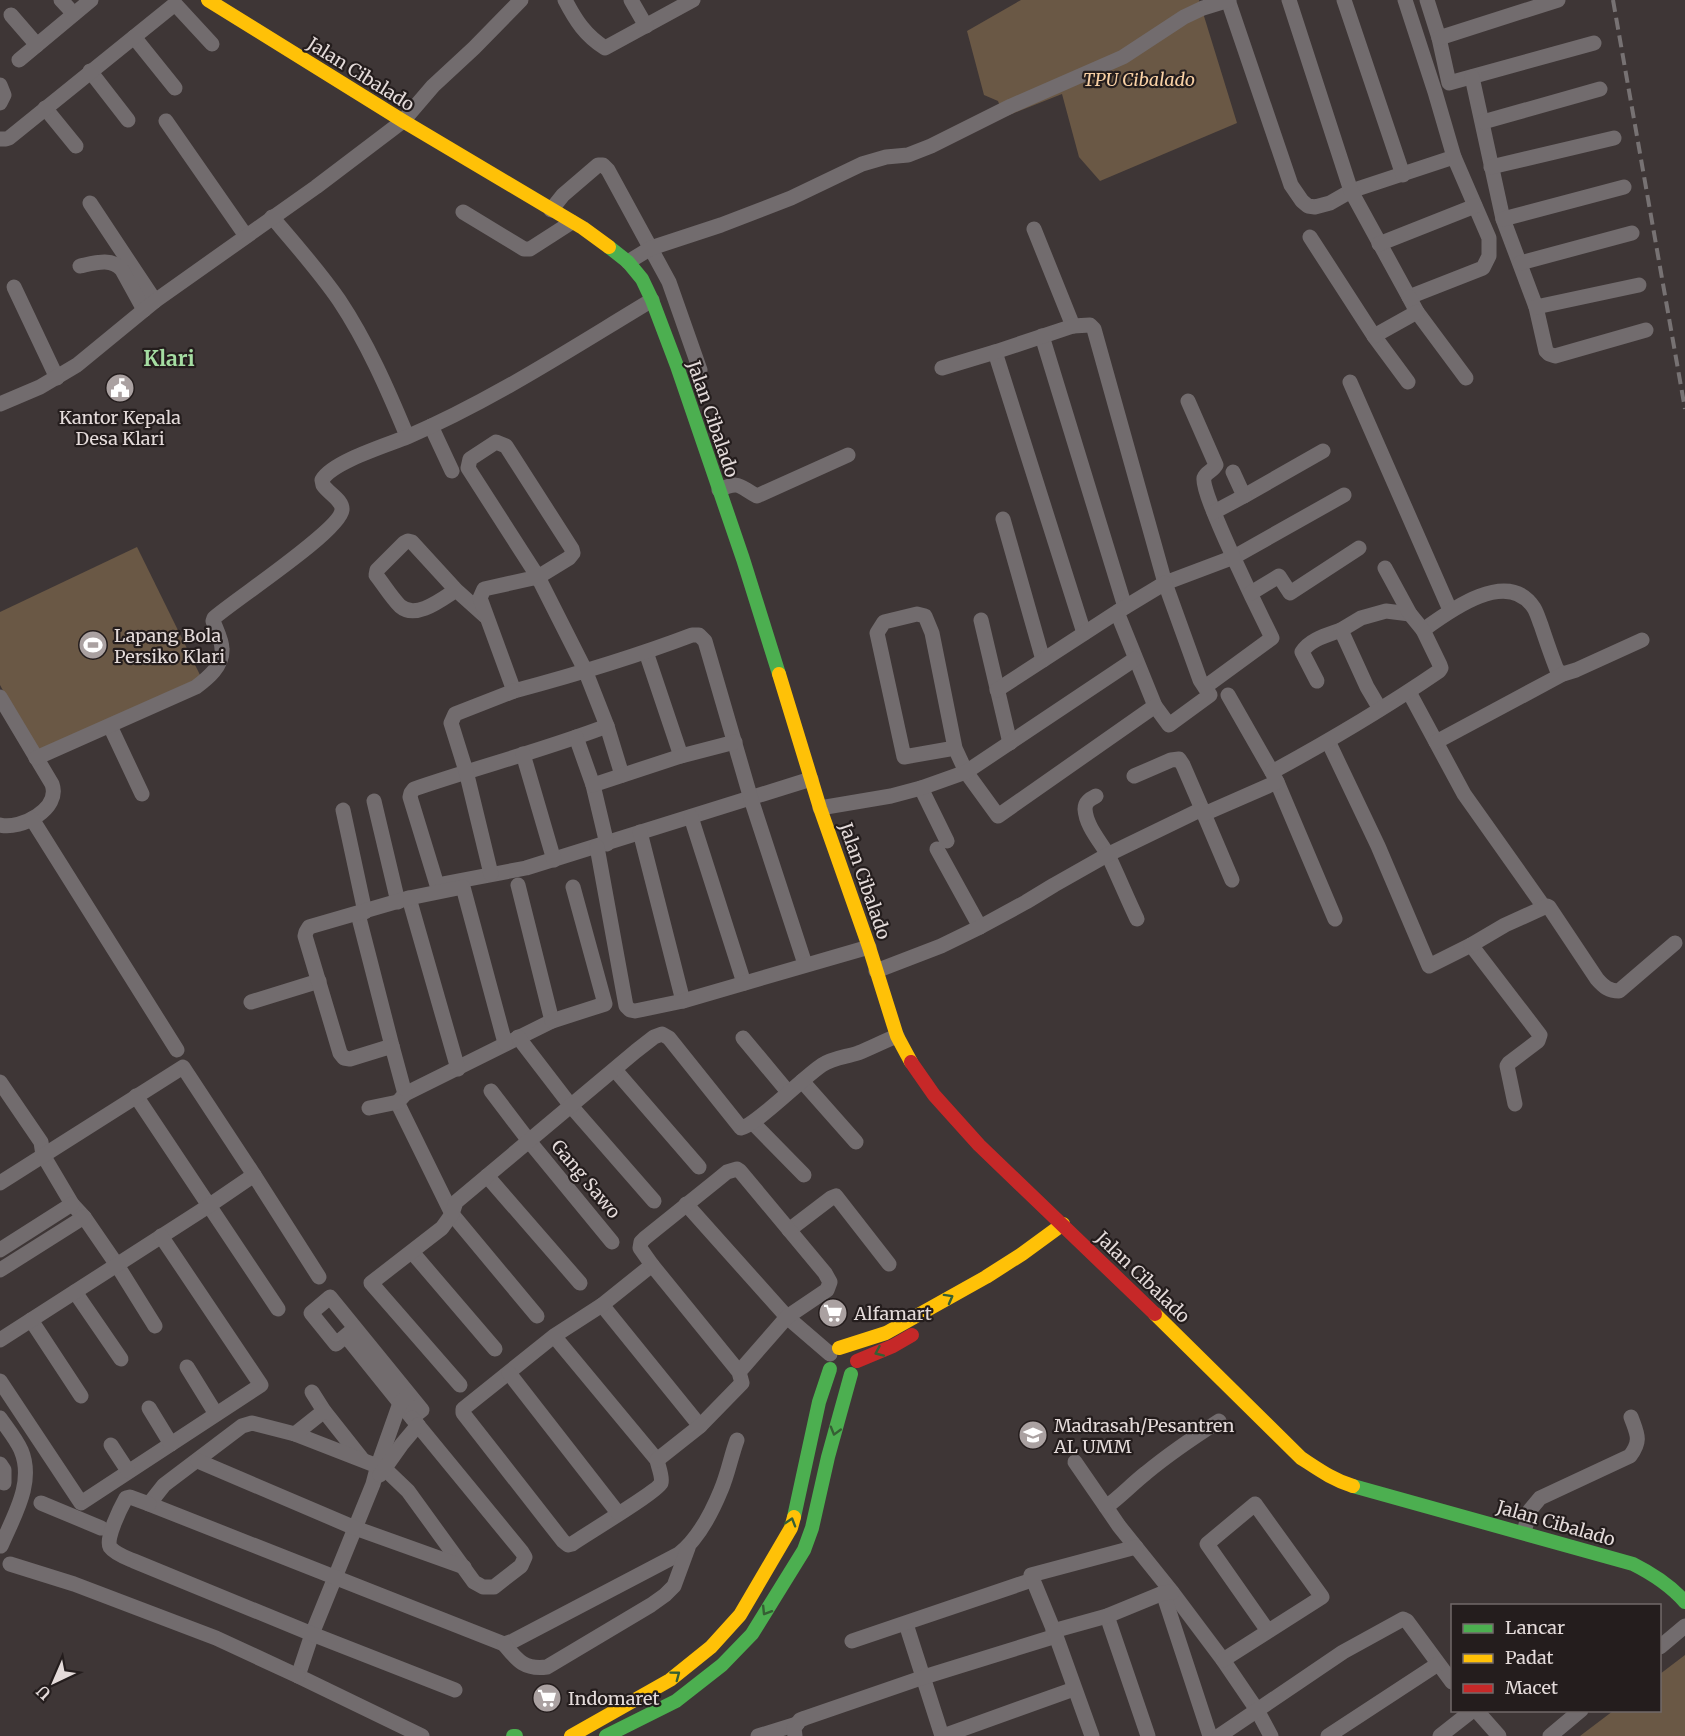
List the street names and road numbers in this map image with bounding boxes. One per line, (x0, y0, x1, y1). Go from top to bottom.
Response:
street label: Jalan Cibalado (302, 31, 419, 116)
street label: Jalan Cibalado (682, 357, 744, 480)
street label: Jalan Cibalado (834, 819, 896, 942)
street label: Gang Sawo (546, 1135, 626, 1223)
street label: Jalan Cibalado (1090, 1226, 1195, 1328)
street label: Jalan Cibalado (1493, 1495, 1618, 1551)

